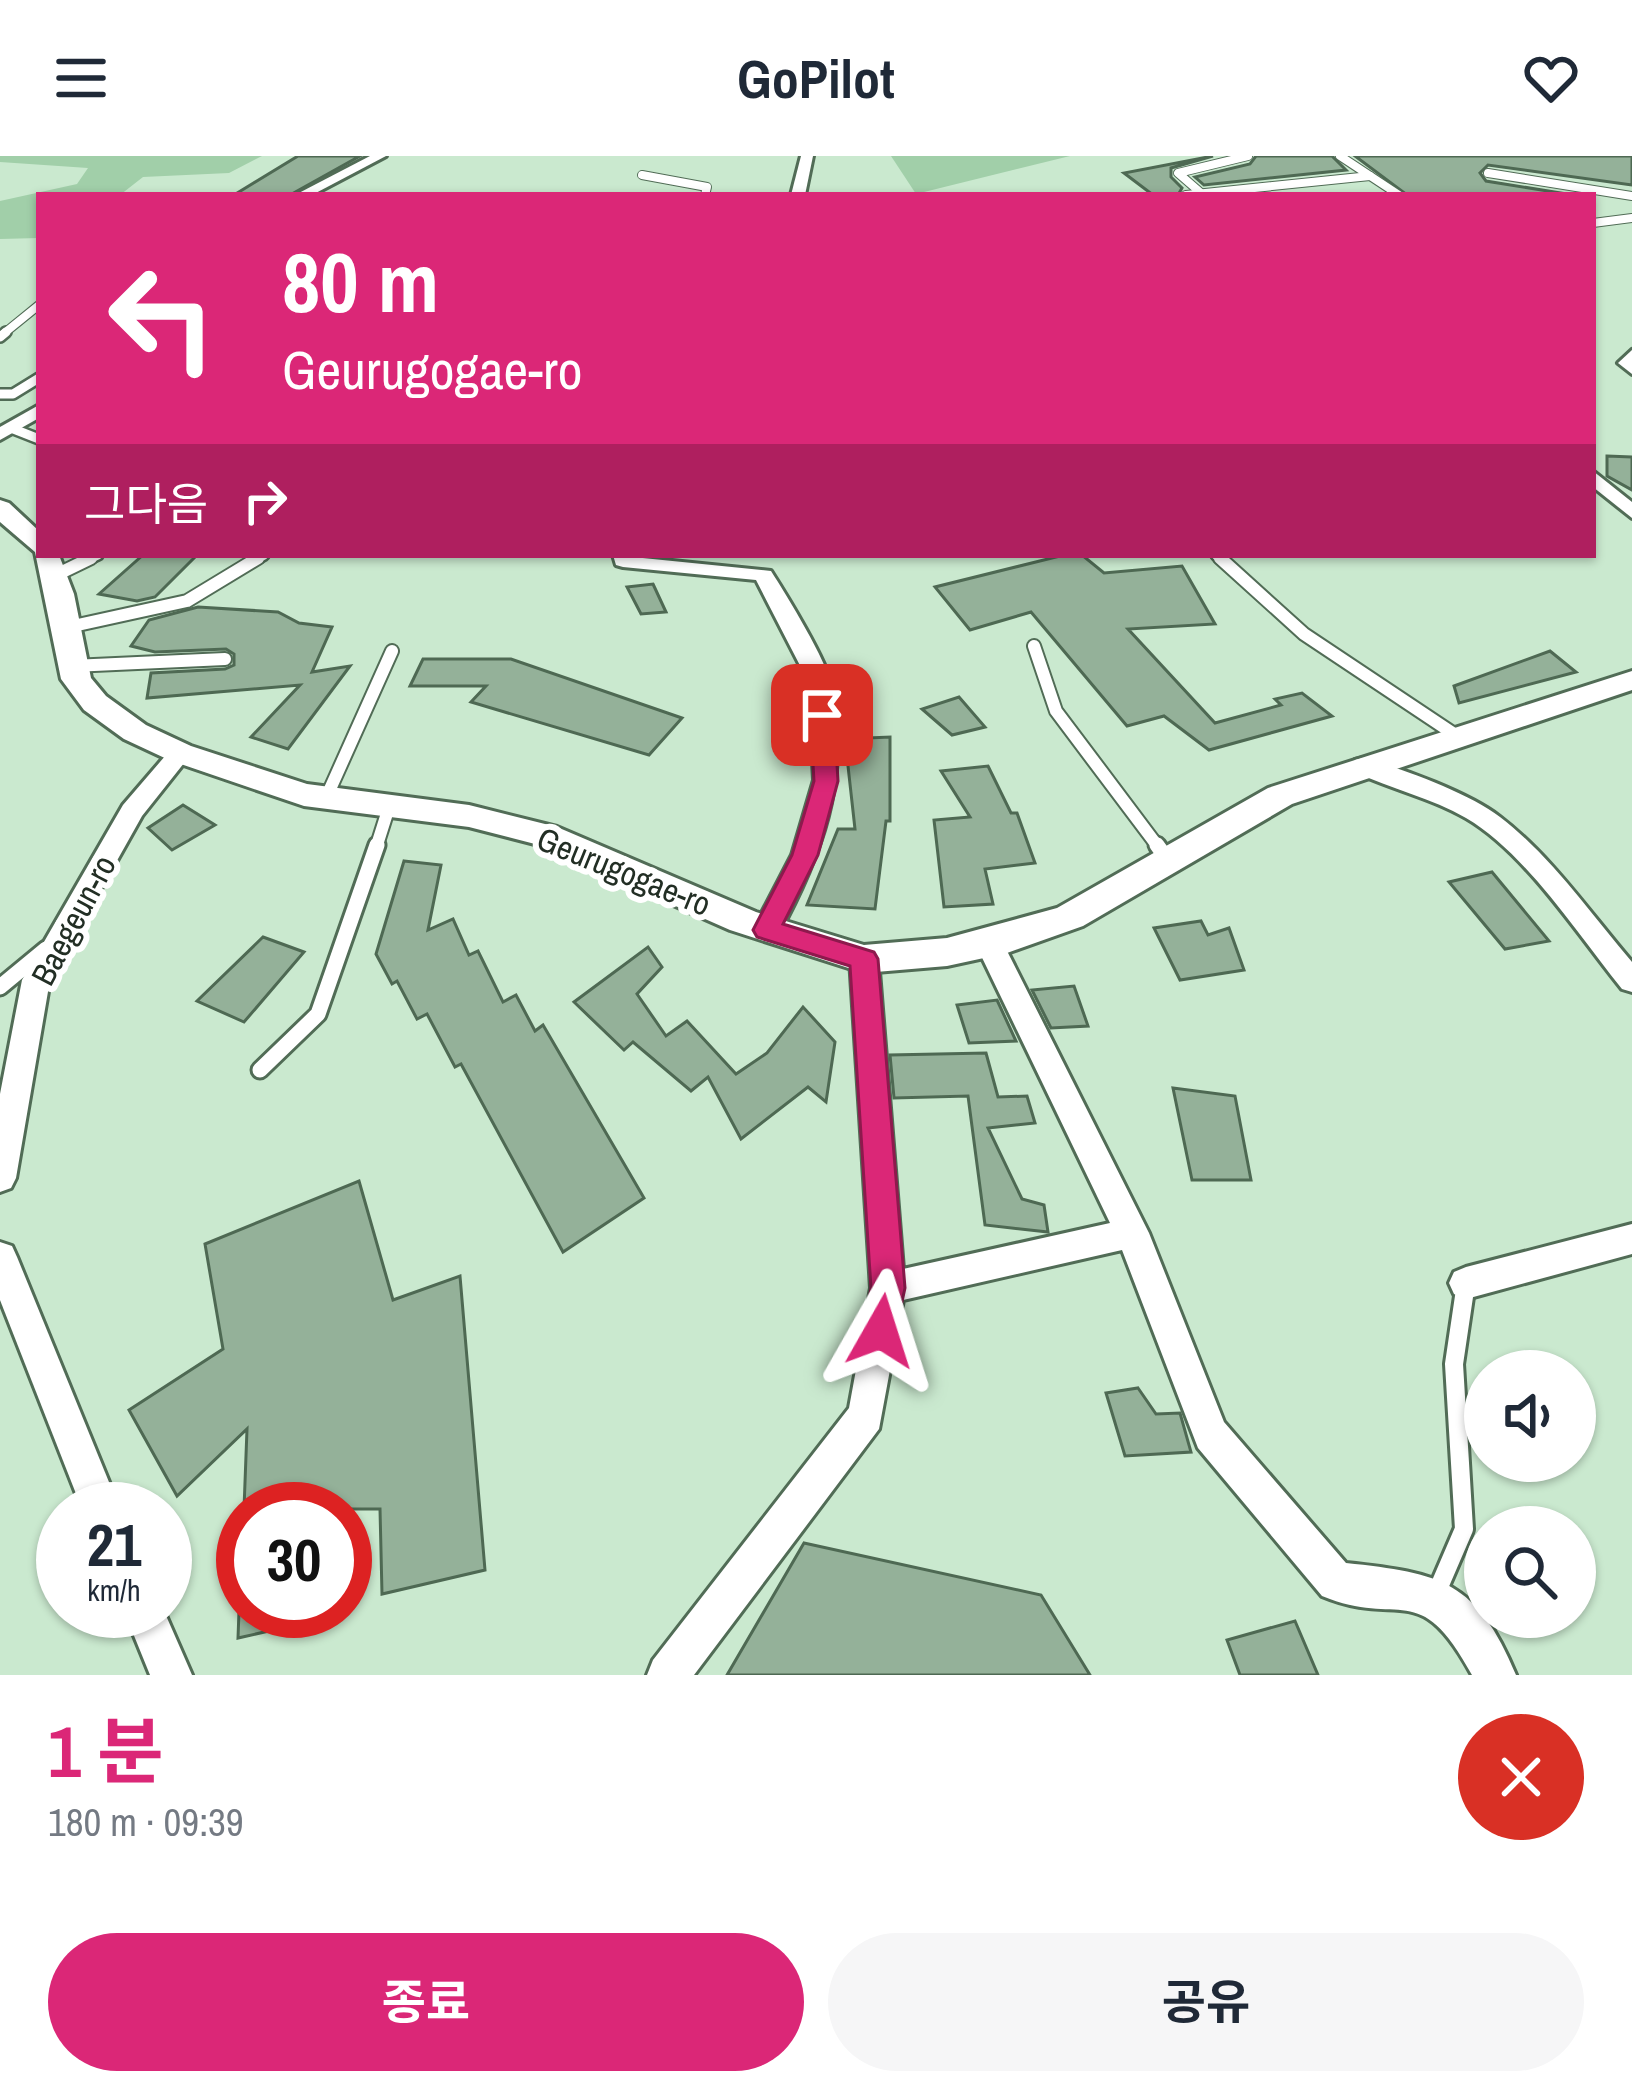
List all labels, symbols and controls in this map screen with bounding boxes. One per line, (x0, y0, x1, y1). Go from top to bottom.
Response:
text: GoPilot (737, 42, 895, 115)
icon: menu (48, 45, 114, 111)
icon: heart (1518, 45, 1584, 111)
text: 80 m (282, 225, 439, 338)
icon: left (84, 240, 240, 396)
text: Geurugogae-ro (282, 333, 582, 406)
icon: right (232, 468, 298, 534)
text: 그다음 (84, 473, 208, 534)
pin (771, 664, 873, 766)
icon: arrive (789, 682, 855, 748)
street label: Geurugogae-ro (531, 816, 717, 926)
street label: Baegeun-ro (20, 847, 126, 993)
position arrow (818, 1268, 944, 1394)
map controls (1464, 1350, 1596, 1638)
button: sound (1464, 1350, 1596, 1482)
speed limit sign: 30 (216, 1482, 372, 1638)
text: 21 (87, 1504, 141, 1585)
button: search (1464, 1506, 1596, 1638)
text: km/h (87, 1570, 141, 1610)
text: 1 분 (48, 1702, 164, 1799)
button: close (1458, 1714, 1584, 1840)
text: 180 m · 09:39 (48, 1796, 244, 1848)
button: 종료 (48, 1933, 804, 2071)
button: 공유 (828, 1933, 1584, 2071)

